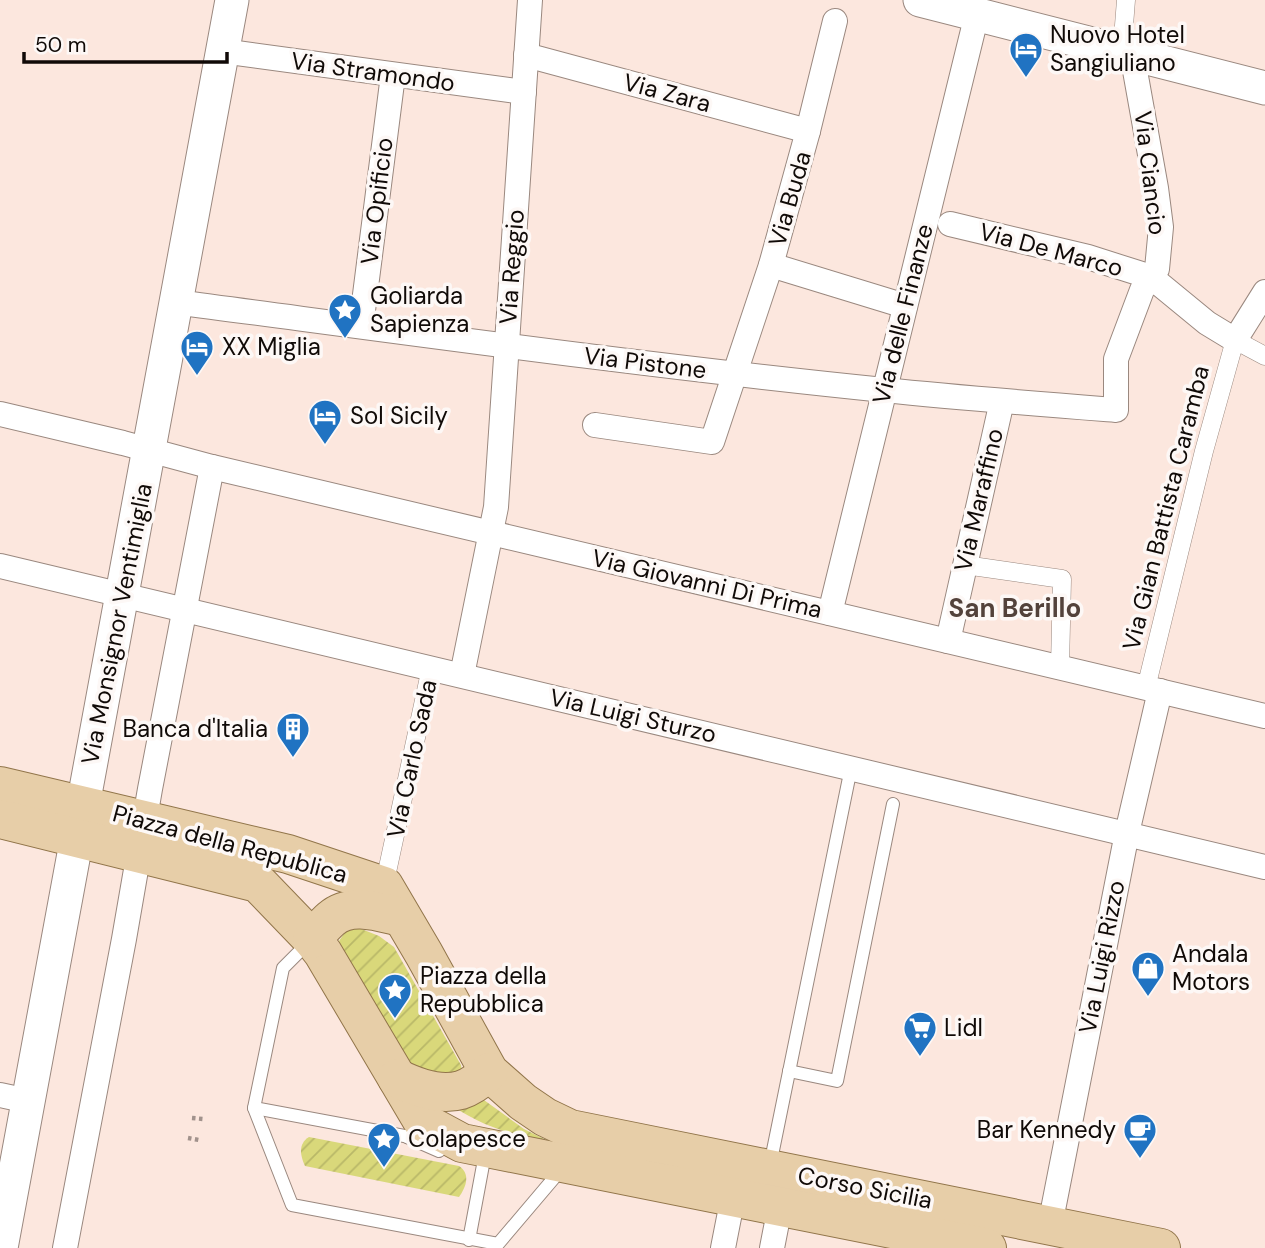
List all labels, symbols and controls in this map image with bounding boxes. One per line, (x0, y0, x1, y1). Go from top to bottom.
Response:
place label: Nuovo Hotel Sangiuliano (1050, 19, 1185, 78)
scale bar (24, 21, 228, 65)
hotel icon: Nuovo Hotel Sangiuliano (1007, 30, 1045, 79)
text: 50 m (35, 31, 86, 59)
street label: Via Stramondo (289, 45, 457, 98)
street label: Via Zara (620, 66, 714, 119)
street label: Via Ciancio (1128, 109, 1173, 237)
street label: Via Opificio (353, 136, 400, 266)
street label: Via Buda (761, 148, 818, 250)
street label: Via Reggio (492, 208, 531, 325)
street label: Via De Marco (976, 215, 1126, 284)
street label: Via delle Finanze (865, 221, 940, 407)
place label: Goliarda Sapienza (370, 280, 469, 339)
place icon: Goliarda Sapienza (326, 291, 364, 340)
hotel icon: XX Miglia (178, 328, 216, 377)
place label: XX Miglia (222, 331, 321, 362)
street label: Via Pistone (582, 340, 708, 385)
street label: Via Gian Battista Caramba (1115, 362, 1216, 653)
hotel icon: Sol Sicily (306, 397, 344, 446)
place label: Sol Sicily (350, 400, 448, 431)
street label: Via Maraffino (947, 425, 1010, 575)
street label: Via Monsignor Ventimiglia (74, 481, 159, 767)
street label: Via Giovanni Di Prima (589, 542, 825, 625)
district label: San Berillo (949, 591, 1081, 625)
street label: Via Carlo Sada (380, 677, 443, 841)
street label: Via Luigi Sturzo (547, 681, 719, 750)
building icon: Banca d'Italia (274, 710, 312, 759)
place label: Banca d'Italia (122, 713, 268, 744)
street label: Piazza della Republica (109, 797, 351, 890)
street label: Via Luigi Rizzo (1071, 878, 1132, 1036)
place label: Andala Motors (1172, 938, 1250, 997)
shop icon: Andala Motors (1129, 949, 1167, 998)
place label: Piazza della Repubblica (420, 960, 547, 1019)
place icon: Piazza della Repubblica (376, 971, 414, 1020)
supermarket icon: Lidl (901, 1009, 939, 1058)
place label: Lidl (944, 1012, 983, 1043)
cafe icon: Bar Kennedy (1121, 1111, 1159, 1160)
place label: Bar Kennedy (977, 1114, 1116, 1145)
place icon: Colapesce (365, 1120, 403, 1169)
place label: Colapesce (408, 1123, 526, 1154)
street label: Corso Sicilia (795, 1159, 935, 1216)

